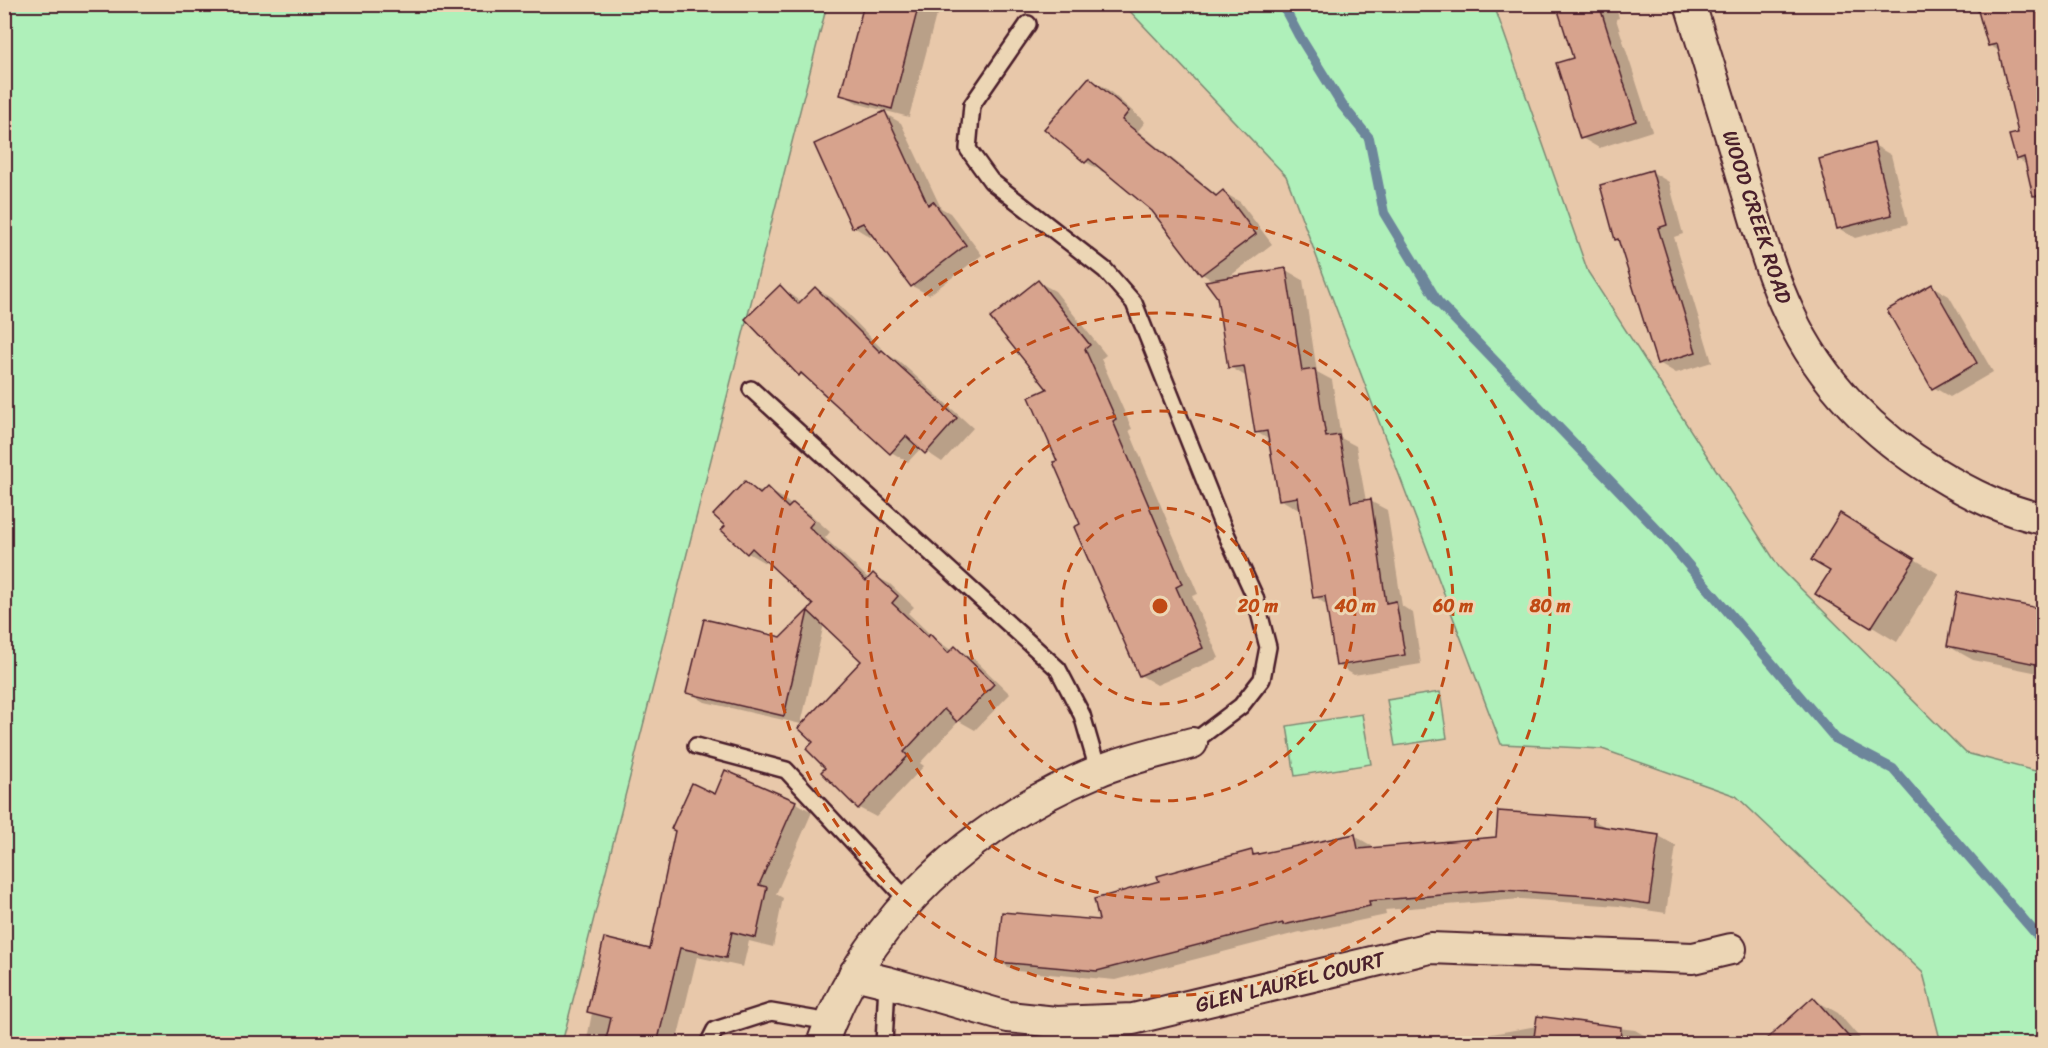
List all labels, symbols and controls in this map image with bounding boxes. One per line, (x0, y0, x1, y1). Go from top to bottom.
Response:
street label: WOOD CREEK ROAD (1711, 125, 1803, 309)
text: 20 m (1237, 590, 1278, 622)
text: 40 m (1333, 590, 1376, 622)
text: 60 m (1432, 590, 1473, 622)
text: 80 m (1529, 590, 1571, 622)
centre of rings (1150, 596, 1170, 616)
street label: GLEN LAUREL COURT (1191, 940, 1390, 1024)

